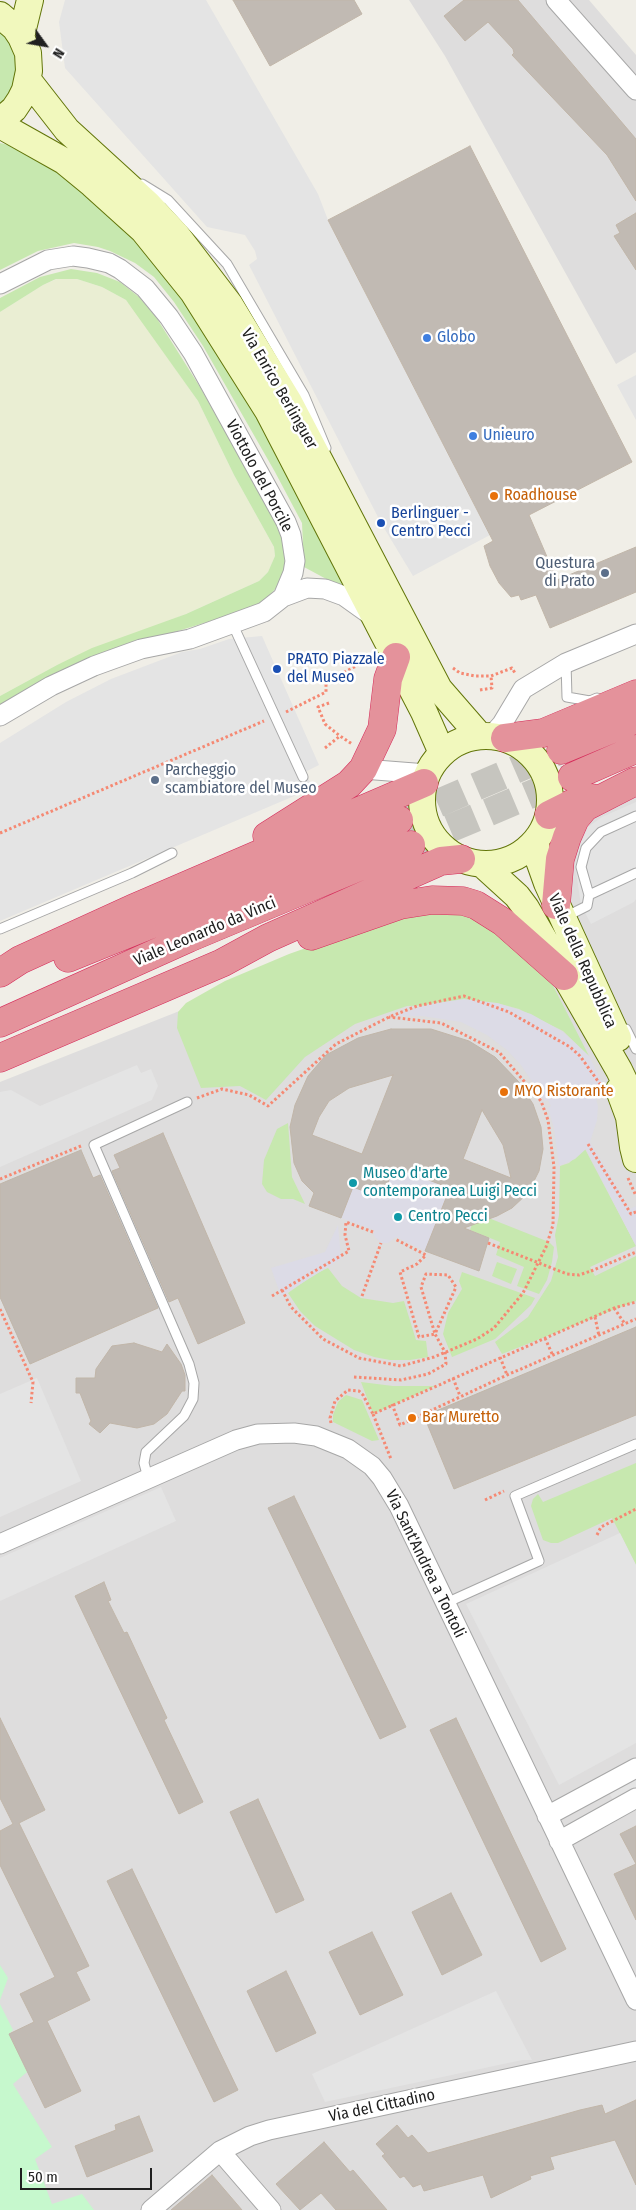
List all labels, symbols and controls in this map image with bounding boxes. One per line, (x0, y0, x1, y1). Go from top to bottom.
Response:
north arrow (20, 20, 70, 70)
text: N (49, 45, 68, 61)
street label: Via Enrico Berlinguer (237, 325, 321, 453)
place label: Globo (437, 328, 476, 348)
marker: Globo (421, 332, 433, 344)
street label: Viottolo del Porcile (221, 417, 297, 535)
place label: Unieuro (483, 426, 535, 446)
marker: Unieuro (467, 430, 479, 442)
place label: Roadhouse (504, 486, 577, 506)
marker: Roadhouse (488, 490, 500, 502)
place label: Berlinguer - Centro Pecci (391, 504, 471, 542)
marker: Berlinguer - Centro Pecci (375, 517, 387, 529)
place label: Questura di Prato (535, 554, 595, 592)
marker: Questura di Prato (599, 567, 611, 579)
place label: PRATO Piazzale del Museo (287, 650, 385, 688)
marker: PRATO Piazzale del Museo (271, 663, 283, 675)
place label: Parcheggio scambiatore del Museo (165, 761, 317, 799)
marker: Parcheggio scambiatore del Museo (149, 774, 161, 786)
street label: Viale della Repubblica (544, 891, 620, 1031)
street label: Viale Leonardo da Vinci (131, 893, 279, 971)
place label: MYO Ristorante (514, 1082, 614, 1102)
marker: MYO Ristorante (498, 1086, 510, 1098)
place label: Museo d'arte contemporanea Luigi Pecci (363, 1164, 537, 1202)
marker: Museo d'arte contemporanea Luigi Pecci (347, 1177, 359, 1189)
place label: Centro Pecci (408, 1207, 488, 1227)
marker: Centro Pecci (392, 1211, 404, 1223)
place label: Bar Muretto (422, 1408, 499, 1428)
marker: Bar Muretto (406, 1412, 418, 1424)
street label: Via Sant'Andrea a Tontoli (381, 1487, 469, 1641)
street label: Via del Cittadino (327, 2085, 437, 2127)
scale bar (22, 2158, 155, 2190)
text: 50 m (28, 2168, 58, 2186)

